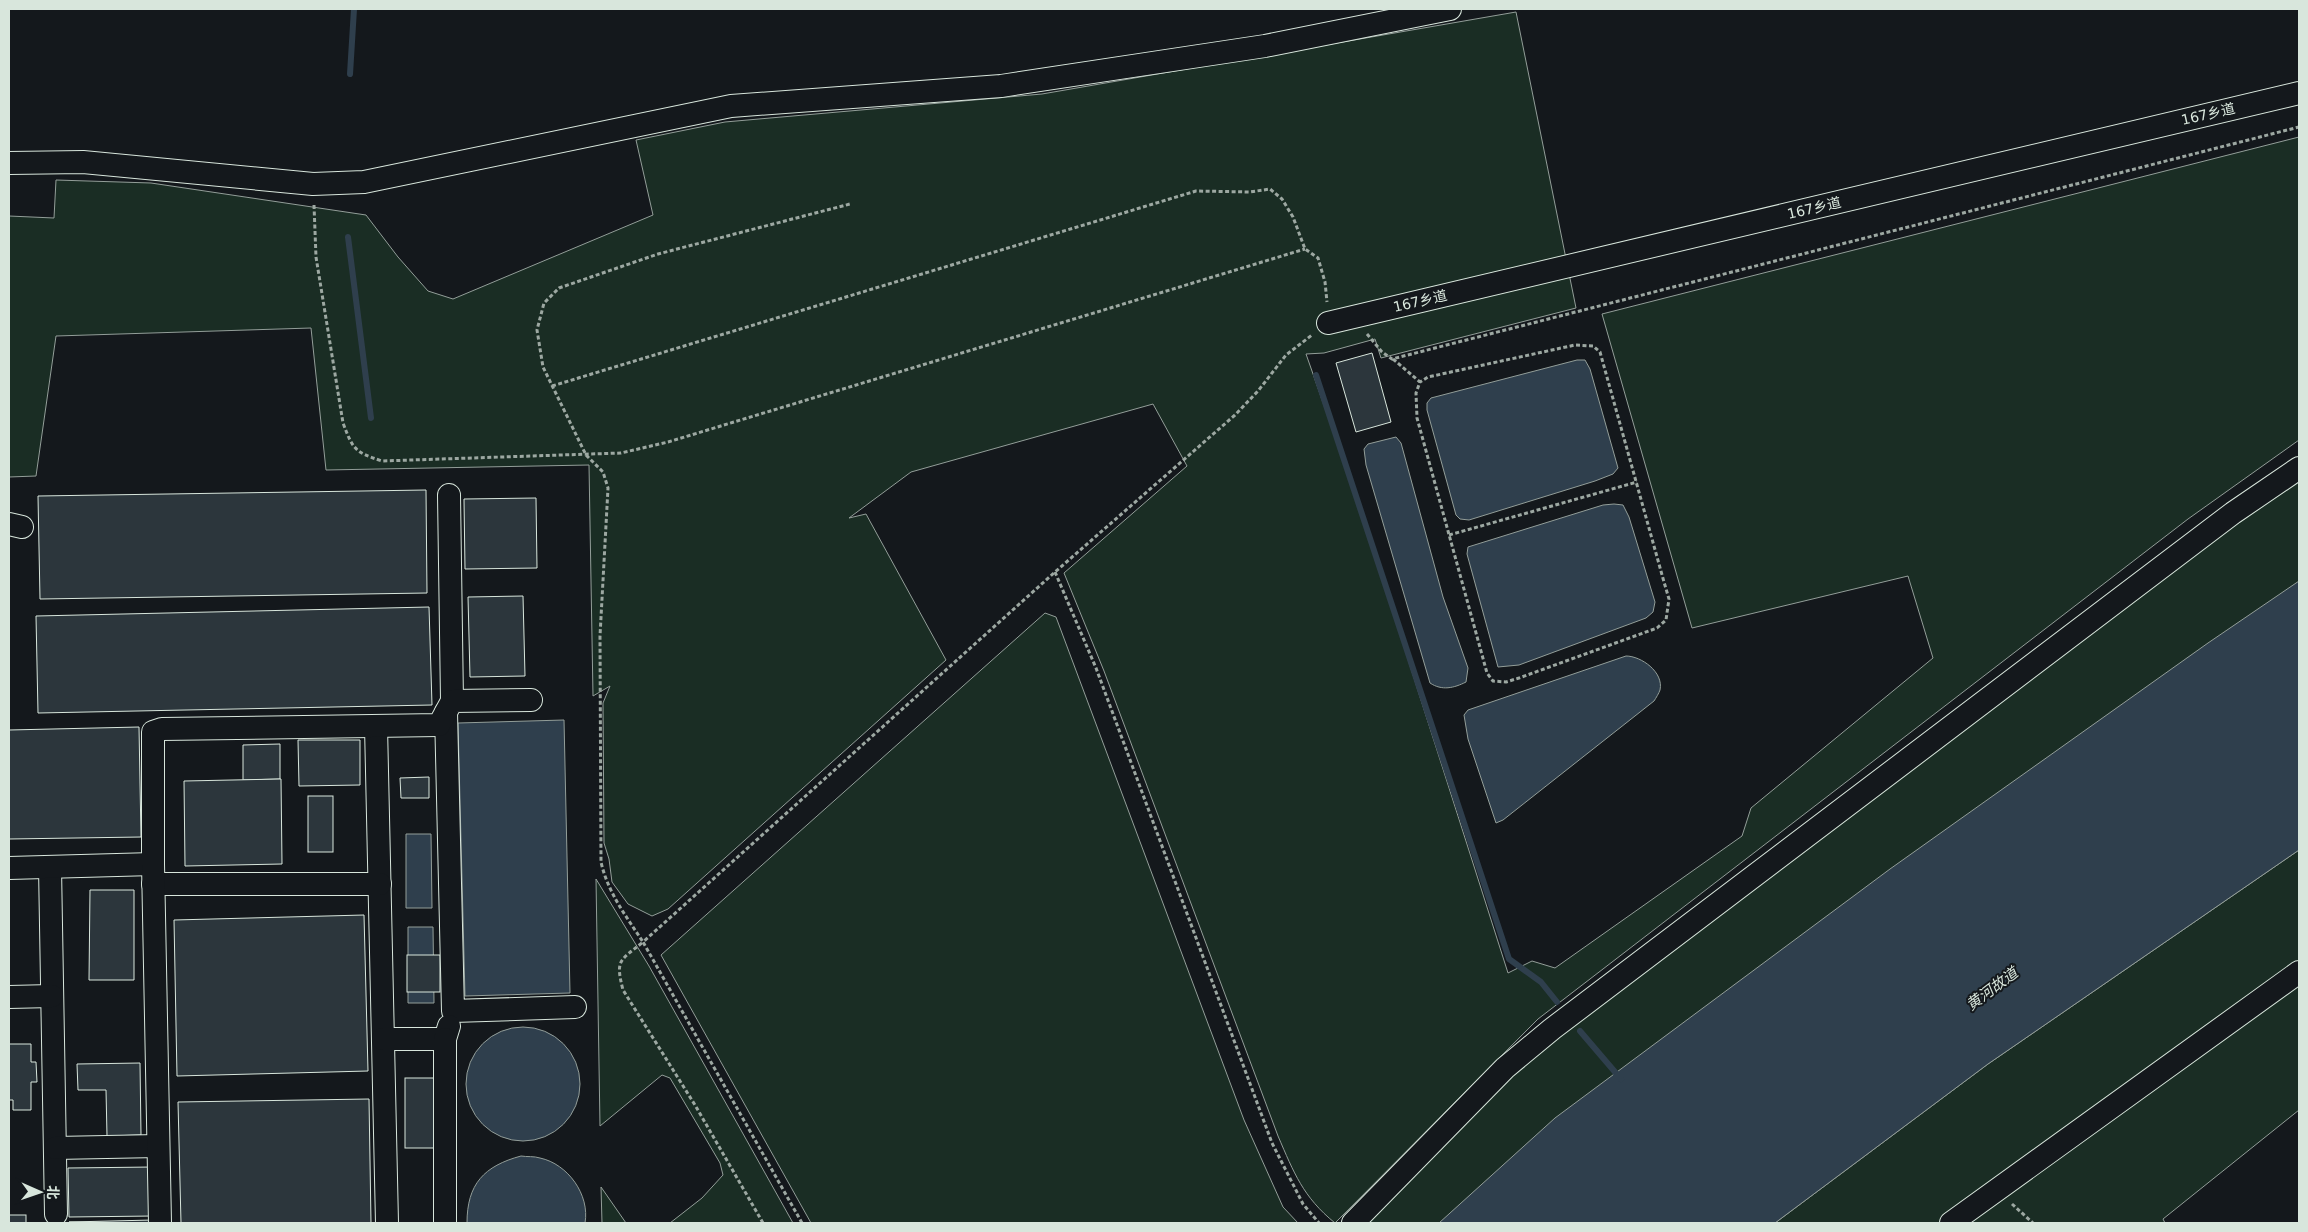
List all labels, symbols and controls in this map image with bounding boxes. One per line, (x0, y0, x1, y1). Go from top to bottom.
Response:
street label: 167乡道 (2180, 100, 2236, 128)
street label: 167乡道 (1786, 194, 1842, 222)
street label: 167乡道 (1392, 287, 1448, 315)
water label: 黄河故道 (1963, 963, 2023, 1014)
north arrow (15, 1167, 65, 1217)
text: 北 (45, 1185, 61, 1200)

